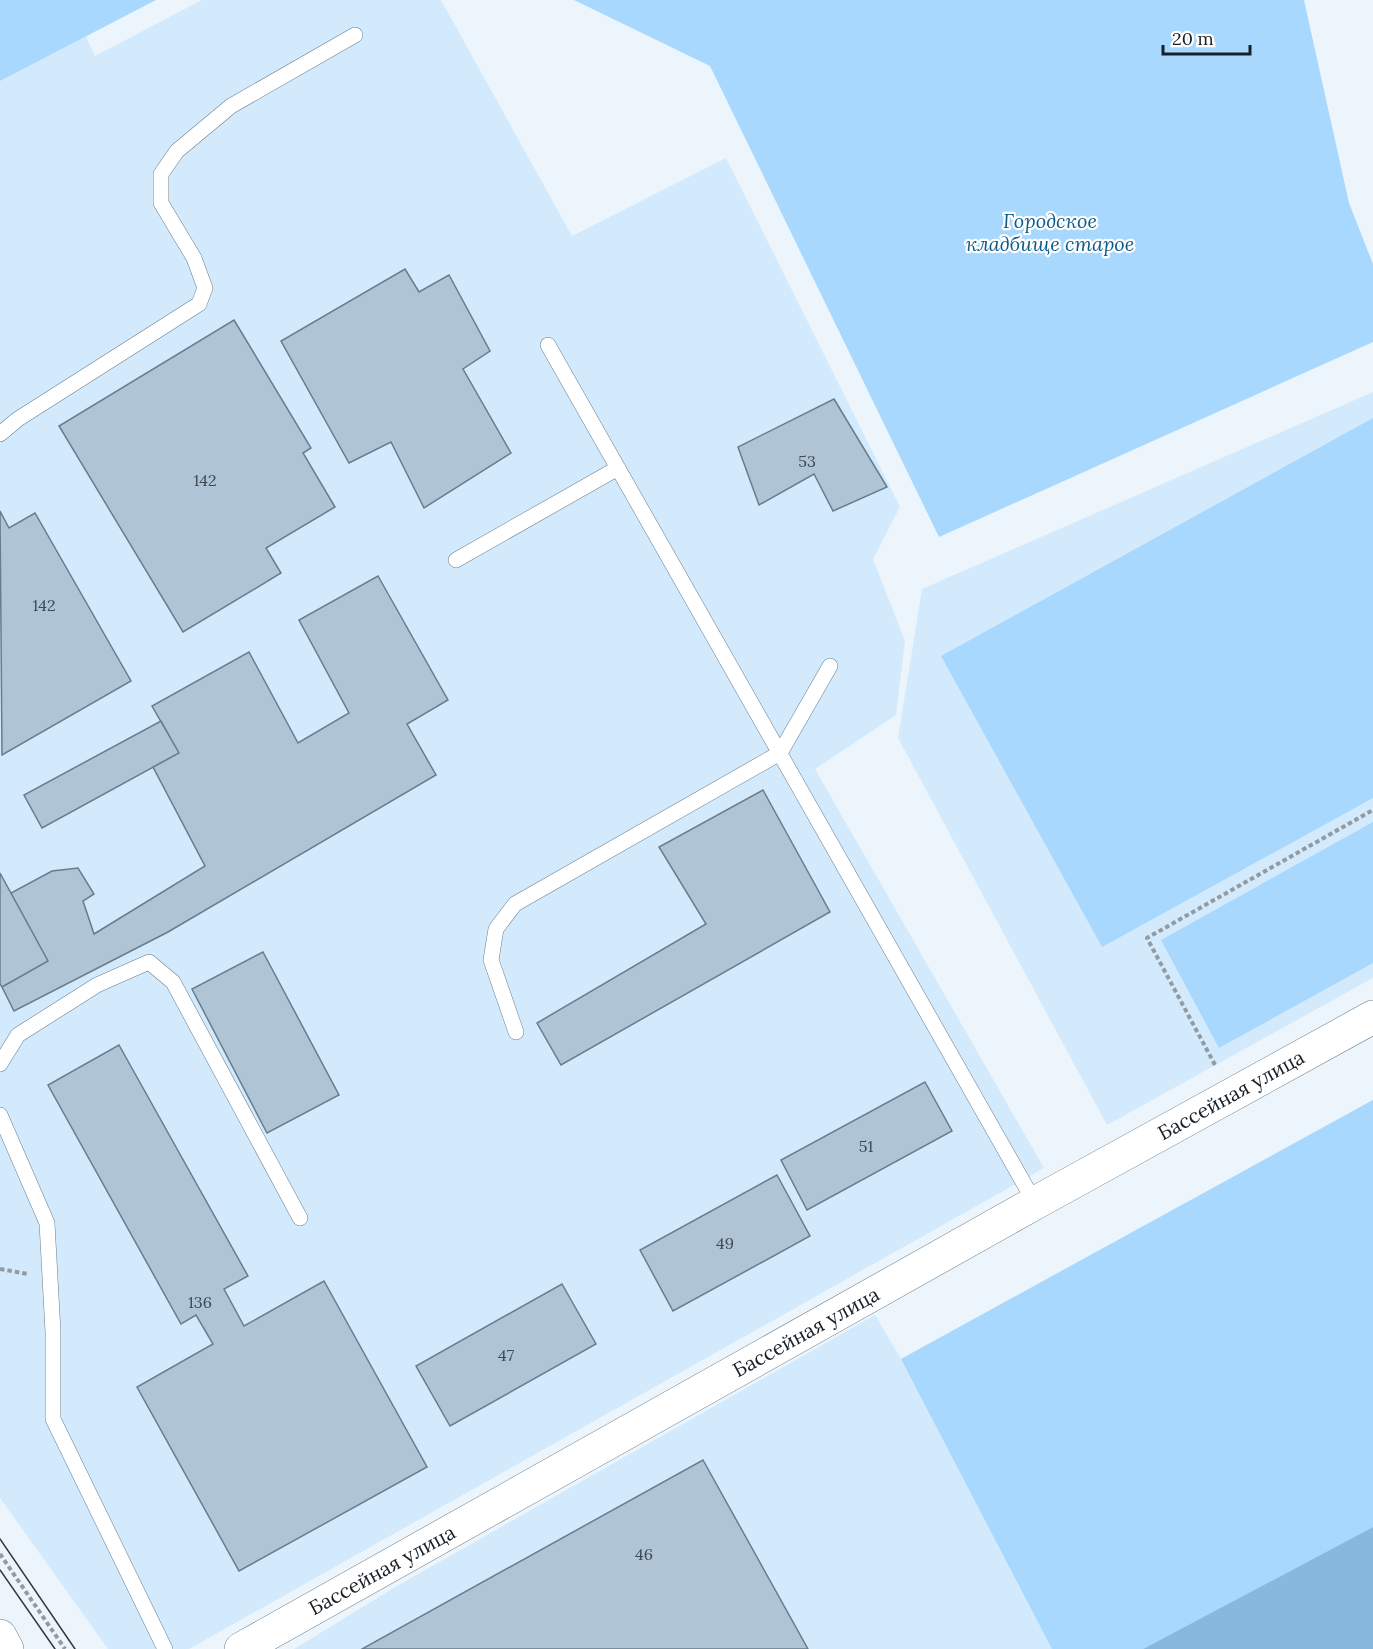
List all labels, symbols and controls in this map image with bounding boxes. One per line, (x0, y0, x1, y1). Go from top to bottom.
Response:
scale bar (1163, 18, 1250, 56)
text: 20 m (1172, 27, 1214, 50)
park label: Городское кладбище старое (966, 208, 1134, 256)
house number: 53 (798, 451, 816, 471)
house number: 142 (193, 470, 217, 490)
house number: 142 (32, 595, 56, 615)
street label: Бассейная улица (1153, 1044, 1308, 1145)
house number: 51 (859, 1136, 873, 1156)
house number: 49 (716, 1233, 734, 1253)
street label: Бассейная улица (728, 1281, 883, 1382)
house number: 136 (188, 1292, 212, 1312)
house number: 47 (498, 1345, 515, 1365)
street label: Бассейная улица (304, 1519, 459, 1620)
house number: 46 (635, 1544, 653, 1564)

